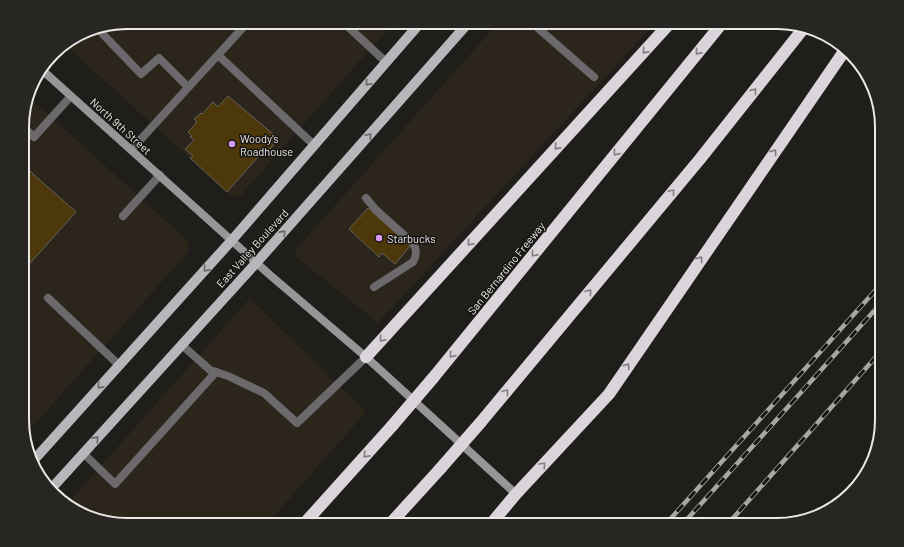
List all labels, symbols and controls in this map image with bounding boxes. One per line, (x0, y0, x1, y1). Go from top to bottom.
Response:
one-way arrow (642, 46, 650, 54)
one-way arrow (696, 48, 703, 55)
one-way arrow (365, 78, 373, 86)
one-way arrow (749, 89, 756, 96)
street label: North 9th Street (88, 95, 154, 157)
place label: Woody's Roadhouse (240, 132, 293, 158)
one-way arrow (364, 133, 371, 140)
marker: Woody's Roadhouse (227, 139, 237, 149)
one-way arrow (555, 142, 562, 150)
one-way arrow (614, 149, 621, 156)
one-way arrow (769, 149, 777, 156)
one-way arrow (668, 190, 675, 197)
street label: East Valley Boulevard (213, 206, 291, 290)
street label: San Bernardino Freeway (465, 219, 547, 317)
one-way arrow (278, 230, 285, 238)
place label: Starbucks (387, 232, 435, 245)
marker: Starbucks (374, 233, 384, 243)
one-way arrow (467, 238, 475, 246)
one-way arrow (532, 249, 539, 257)
one-way arrow (695, 256, 703, 263)
one-way arrow (203, 264, 210, 272)
one-way arrow (584, 289, 591, 297)
one-way arrow (380, 334, 387, 342)
one-way arrow (450, 350, 457, 357)
one-way arrow (622, 364, 629, 371)
one-way arrow (97, 381, 105, 389)
one-way arrow (501, 389, 508, 397)
one-way arrow (91, 436, 98, 444)
one-way arrow (363, 450, 371, 458)
one-way arrow (538, 462, 545, 470)

